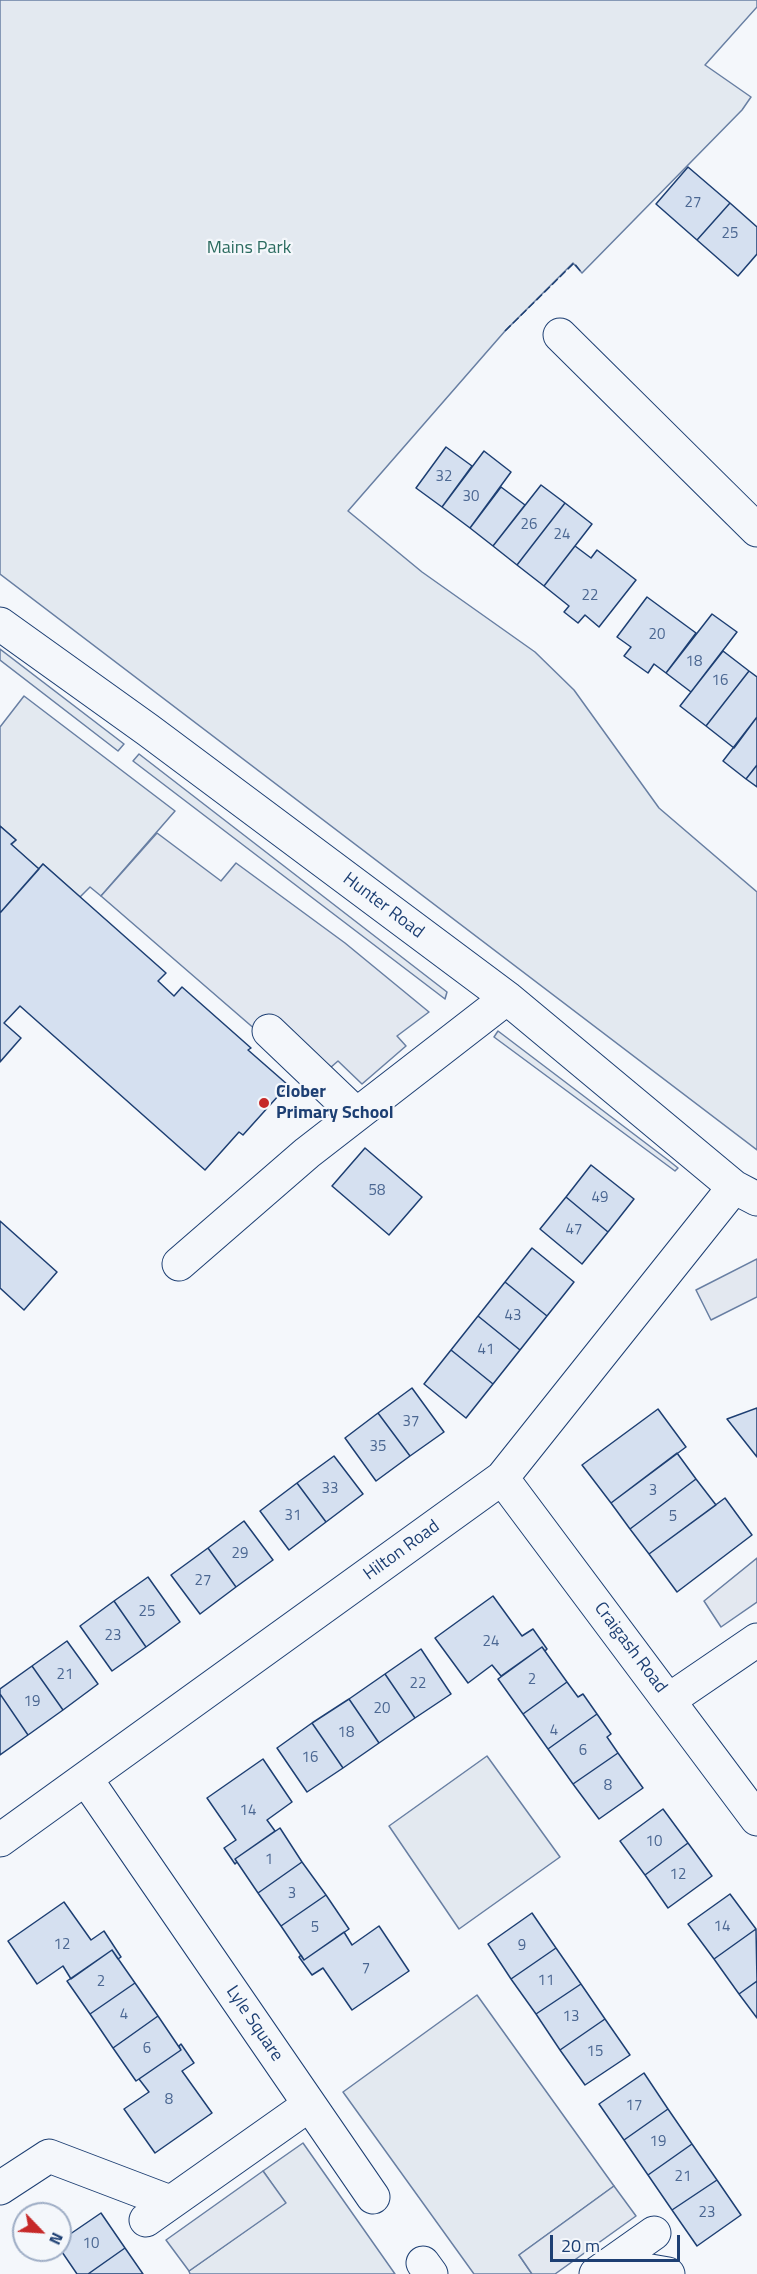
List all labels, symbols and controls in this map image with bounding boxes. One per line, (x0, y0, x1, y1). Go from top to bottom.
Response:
house number: 27 (685, 194, 701, 212)
house number: 25 (722, 225, 738, 243)
park label: Mains Park (207, 238, 291, 260)
house number: 32 (436, 468, 452, 486)
house number: 30 (463, 488, 479, 506)
house number: 26 (521, 516, 537, 534)
house number: 24 (554, 526, 570, 544)
house number: 22 (582, 587, 598, 605)
house number: 20 (649, 626, 665, 644)
house number: 18 (686, 653, 702, 671)
house number: 16 (712, 672, 728, 690)
street label: Hunter Road (338, 869, 428, 943)
place label: Clober Primary School (276, 1082, 394, 1124)
marker: Clober Primary School (257, 1096, 271, 1110)
house number: 58 (369, 1182, 385, 1200)
house number: 49 (592, 1189, 608, 1207)
house number: 47 (566, 1221, 582, 1239)
house number: 43 (505, 1307, 521, 1325)
house number: 41 (478, 1341, 494, 1359)
house number: 37 (403, 1413, 419, 1431)
house number: 35 (370, 1438, 386, 1456)
house number: 33 (322, 1480, 338, 1498)
house number: 3 (649, 1482, 657, 1500)
house number: 31 (285, 1507, 301, 1525)
house number: 5 (669, 1508, 677, 1526)
street label: Hilton Road (360, 1516, 444, 1586)
house number: 29 (232, 1545, 248, 1563)
house number: 27 (195, 1572, 211, 1590)
street label: Craigash Road (589, 1598, 671, 1698)
house number: 25 (139, 1603, 155, 1621)
house number: 23 (105, 1627, 121, 1645)
house number: 24 (483, 1633, 499, 1651)
house number: 21 (57, 1666, 73, 1684)
house number: 2 (528, 1671, 536, 1689)
house number: 22 (410, 1675, 426, 1693)
house number: 19 (24, 1693, 40, 1711)
house number: 20 (374, 1700, 390, 1718)
house number: 4 (550, 1722, 558, 1740)
house number: 18 (338, 1724, 354, 1742)
house number: 6 (579, 1742, 587, 1760)
house number: 16 (302, 1749, 318, 1767)
house number: 8 (604, 1777, 612, 1795)
house number: 14 (240, 1802, 256, 1820)
house number: 10 (646, 1833, 662, 1851)
house number: 1 (265, 1851, 273, 1869)
house number: 12 (670, 1866, 686, 1884)
house number: 3 (288, 1885, 296, 1903)
house number: 14 (714, 1918, 730, 1936)
house number: 5 (311, 1919, 319, 1937)
house number: 12 (54, 1936, 70, 1954)
house number: 9 (518, 1937, 526, 1955)
house number: 7 (362, 1960, 370, 1978)
house number: 11 (538, 1972, 554, 1990)
house number: 2 (97, 1973, 105, 1991)
street label: Lyle Square (221, 1982, 287, 2066)
house number: 4 (120, 2006, 128, 2024)
house number: 13 (563, 2008, 579, 2026)
house number: 6 (143, 2040, 151, 2058)
house number: 15 (587, 2043, 603, 2061)
house number: 8 (165, 2091, 173, 2109)
house number: 17 (626, 2097, 642, 2115)
house number: 19 (650, 2133, 666, 2151)
house number: 21 (675, 2168, 691, 2186)
north arrow (12, 2202, 72, 2262)
house number: 23 (699, 2204, 715, 2222)
scale bar (553, 2223, 684, 2261)
text: N (43, 2229, 70, 2249)
text: 20 m (561, 2232, 600, 2259)
house number: 10 (83, 2235, 99, 2253)

